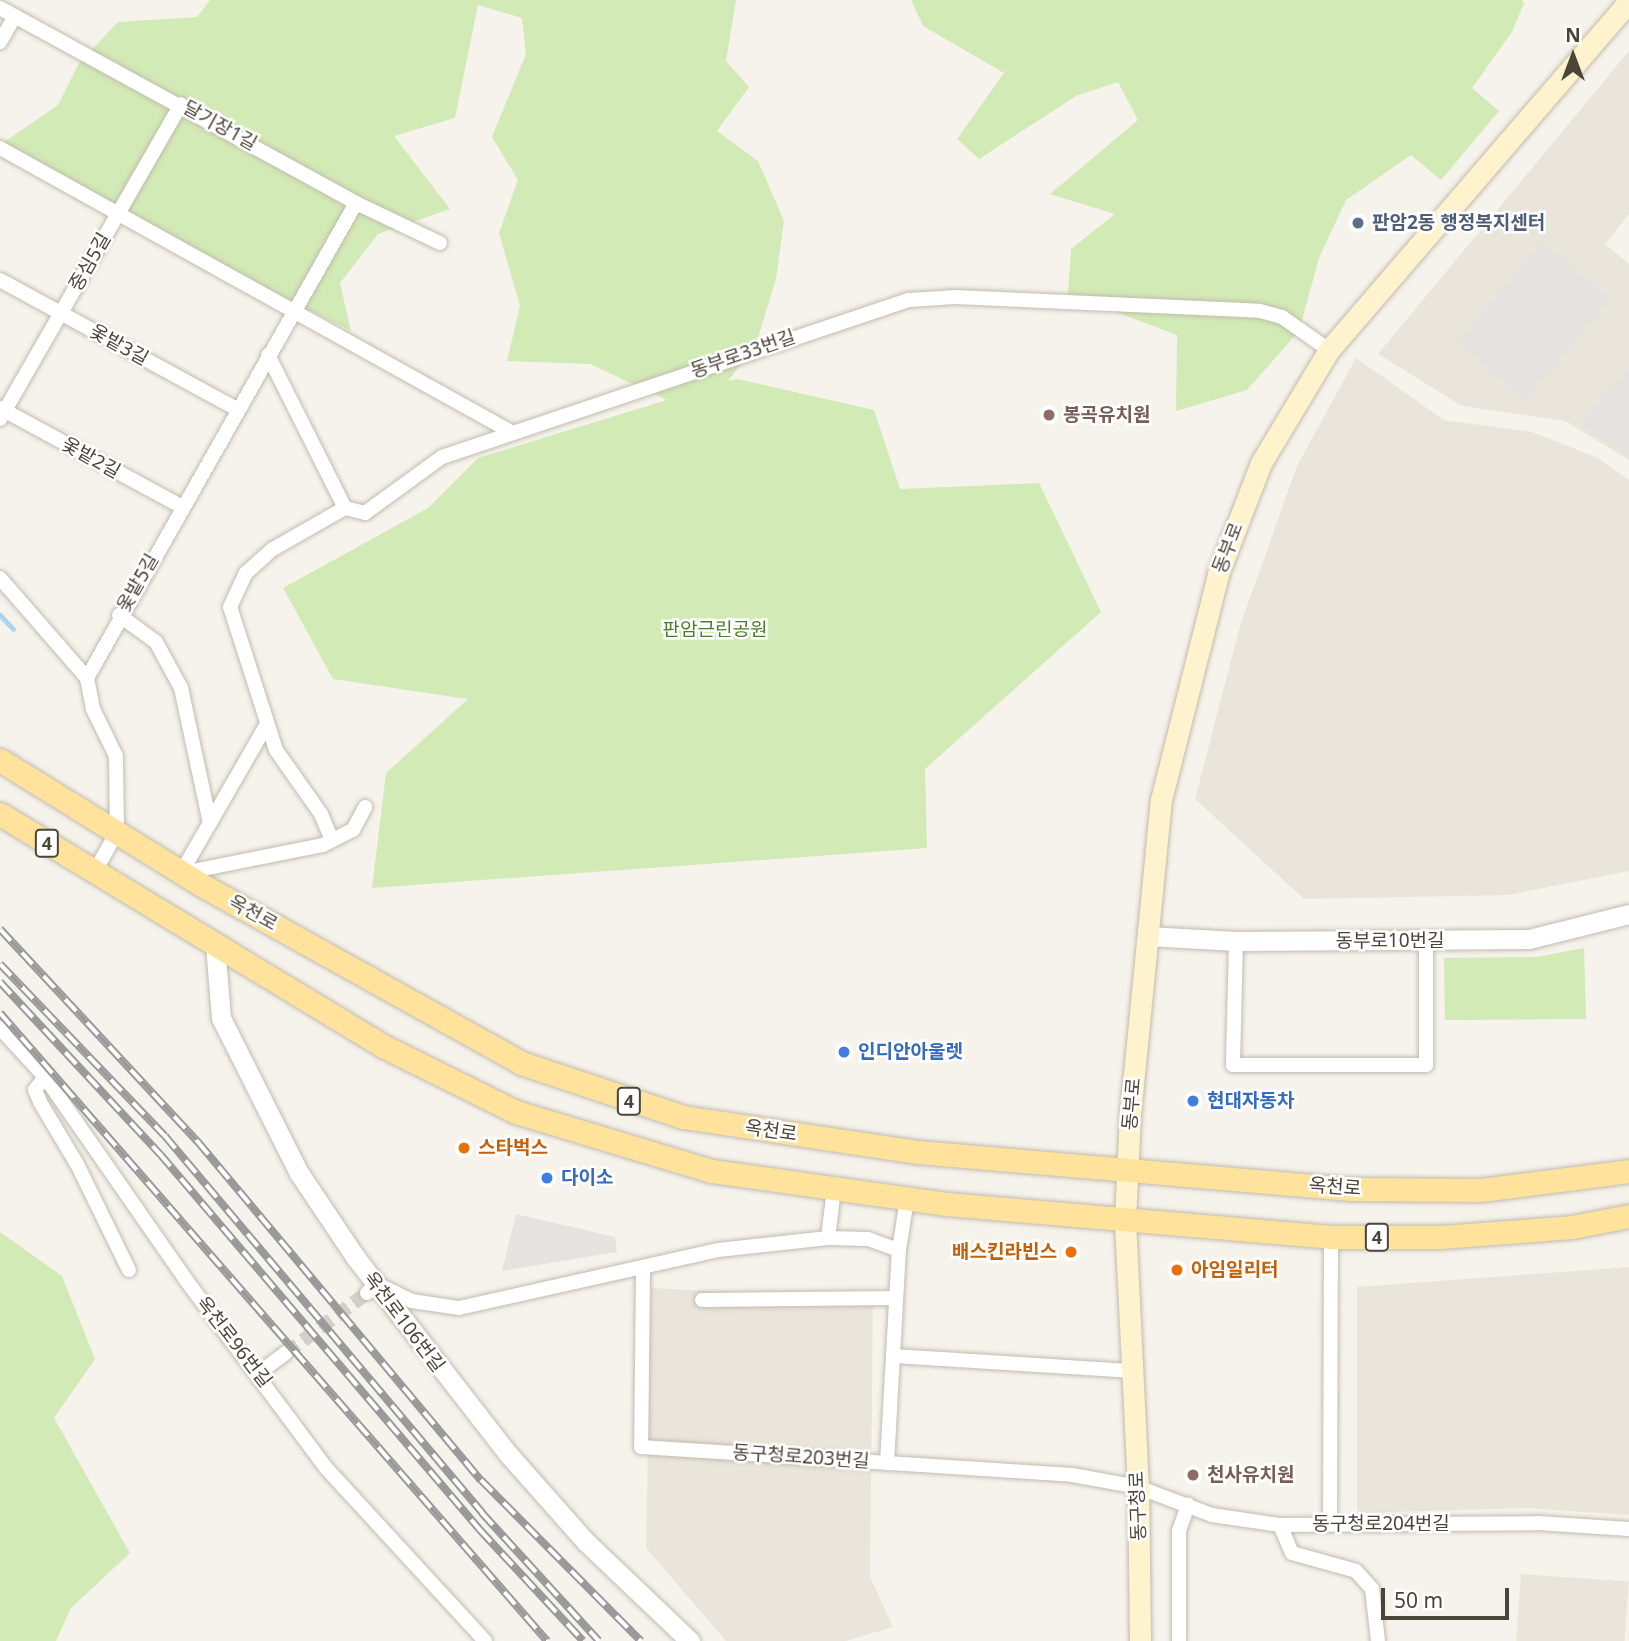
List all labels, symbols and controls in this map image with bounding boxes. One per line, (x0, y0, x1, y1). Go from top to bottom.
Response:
north arrow (1538, 21, 1608, 91)
text: N (1565, 22, 1581, 48)
street label: 달기장1길 (179, 96, 261, 156)
place label: 판암2동 행정복지센터 (1372, 212, 1545, 234)
marker: 판암2동 행정복지센터 (1350, 215, 1366, 231)
street label: 중심5길 (64, 229, 116, 295)
street label: 옻밭3길 (86, 320, 152, 370)
street label: 동부로33번길 (688, 325, 798, 383)
place label: 봉곡유치원 (1063, 404, 1150, 426)
marker: 봉곡유치원 (1041, 407, 1057, 423)
street label: 옻밭2길 (58, 433, 124, 483)
street label: 동부로 (1208, 519, 1248, 577)
street label: 옻밭5길 (112, 550, 164, 616)
park label: 판암근린공원 (663, 619, 767, 641)
road number: 4 (35, 828, 59, 858)
street label: 옥천로 (225, 890, 281, 936)
street label: 동부로10번길 (1335, 930, 1445, 952)
place label: 인디안아울렛 (858, 1041, 963, 1063)
marker: 인디안아울렛 (836, 1044, 852, 1060)
street label: 동부로 (1118, 1077, 1146, 1131)
road number: 4 (617, 1086, 641, 1116)
place label: 현대자동차 (1207, 1090, 1294, 1112)
marker: 현대자동차 (1185, 1093, 1201, 1109)
street label: 옥천로 (743, 1116, 799, 1146)
place label: 스타벅스 (478, 1137, 548, 1159)
marker: 스타벅스 (456, 1140, 472, 1156)
place label: 다이소 (561, 1167, 613, 1189)
marker: 다이소 (539, 1170, 555, 1186)
street label: 옥천로 (1308, 1174, 1362, 1200)
road number: 4 (1365, 1222, 1389, 1252)
place label: 배스킨라빈스 (952, 1241, 1057, 1263)
marker: 배스킨라빈스 (1063, 1244, 1079, 1260)
place label: 아임일리터 (1191, 1259, 1278, 1281)
marker: 아임일리터 (1169, 1262, 1185, 1278)
street label: 옥천로106번길 (359, 1267, 449, 1377)
street label: 옥천로96번길 (191, 1292, 277, 1392)
street label: 동구청로203번길 (732, 1441, 870, 1473)
place label: 천사유치원 (1207, 1464, 1294, 1486)
marker: 천사유치원 (1185, 1467, 1201, 1483)
street label: 동구청로 (1125, 1471, 1151, 1541)
street label: 동구청로204번길 (1312, 1513, 1450, 1535)
scale bar (1384, 1574, 1512, 1618)
text: 50 m (1394, 1586, 1443, 1614)

